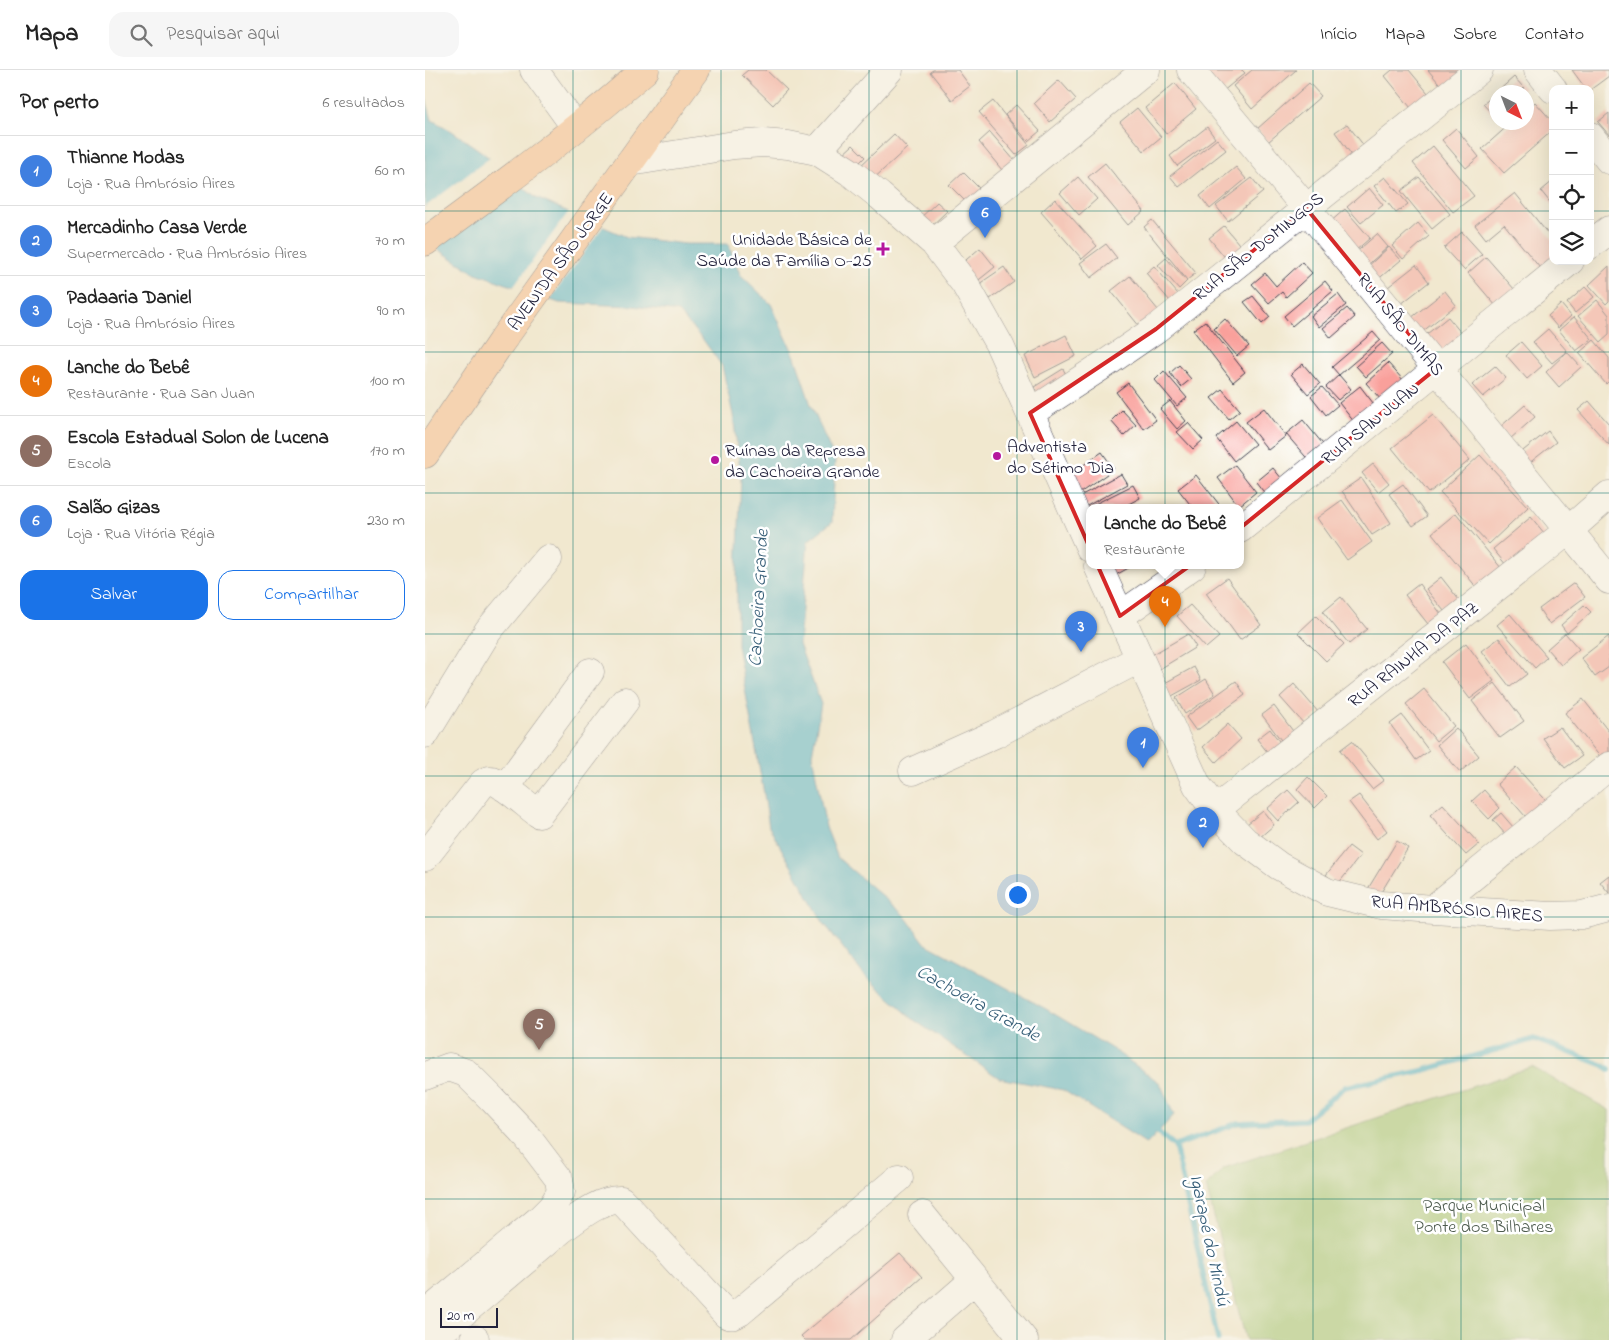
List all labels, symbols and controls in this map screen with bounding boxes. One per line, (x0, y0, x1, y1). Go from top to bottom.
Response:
search box (109, 12, 459, 57)
text: Mapa (25, 17, 79, 52)
icon: search (127, 21, 155, 49)
text: Pesquisar aqui (167, 21, 280, 48)
text: Início (1320, 22, 1357, 48)
text: Mapa (1385, 22, 1425, 48)
text: Sobre (1453, 22, 1497, 48)
text: Contato (1525, 22, 1584, 48)
north arrow (1489, 85, 1534, 130)
map controls (1549, 85, 1594, 265)
button: + (1549, 85, 1594, 130)
text: Por perto (20, 88, 99, 118)
text: 6 resultados (322, 91, 405, 115)
button: − (1549, 130, 1594, 175)
text: Thianne Modas (67, 145, 185, 172)
text: 1 (33, 159, 39, 183)
text: 60 m (375, 159, 405, 183)
text: Loja · Rua Ambrósio Aires (67, 172, 235, 196)
button: locate (1549, 175, 1594, 220)
street label: RUA SÃO DOMINGOS (1188, 187, 1330, 308)
street label: AVENIDA SÃO JORGE (502, 188, 621, 337)
pin: 6 (969, 197, 1001, 238)
text: Mercadinho Casa Verde (67, 215, 247, 242)
button: layers (1549, 220, 1594, 265)
place label: Unidade Básica de Saúde da Família O-25 (697, 228, 873, 275)
text: 2 (32, 229, 40, 253)
text: 70 m (375, 229, 405, 253)
text: Supermercado · Rua Ambrósio Aires (67, 242, 307, 266)
marker: Unidade Básica de Saúde da Família O-25 (876, 242, 890, 256)
street label: RUA SÃO DIMAS (1350, 268, 1449, 382)
text: Padaaria Daniel (67, 285, 191, 312)
text: 3 (33, 299, 39, 323)
text: 90 m (377, 299, 405, 323)
text: Loja · Rua Ambrósio Aires (67, 312, 235, 336)
text: Lanche do Bebê (67, 355, 190, 382)
text: 4 (33, 369, 39, 393)
text: 100 m (370, 369, 405, 393)
street label: RUA SAN JUAN (1317, 377, 1426, 472)
text: Restaurante · Rua San Juan (67, 382, 255, 406)
text: Escola Estadual Solon de Lucena (67, 425, 329, 452)
place label: Adventista do Sétimo Dia (1007, 435, 1114, 482)
text: 5 (31, 439, 41, 463)
text: 170 m (370, 439, 405, 463)
place label: Ruínas da Represa da Cachoeira Grande (725, 439, 881, 486)
marker: Adventista do Sétimo Dia (991, 450, 1003, 462)
text: Escola (67, 452, 111, 476)
marker: Ruínas da Represa da Cachoeira Grande (709, 454, 721, 466)
text: Salão Gizas (67, 495, 160, 522)
popup (1086, 504, 1244, 569)
text: 6 (32, 509, 40, 533)
text: 230 m (367, 509, 405, 533)
text: Lanche do Bebê (1104, 511, 1226, 538)
text: Loja · Rua Vitória Régia (67, 522, 215, 546)
water label: Cachoeira Grande (742, 527, 777, 667)
text: Restaurante (1104, 538, 1185, 562)
button: Salvar (20, 570, 208, 620)
button: Compartilhar (218, 570, 405, 620)
pin: 4 (1149, 586, 1181, 627)
street label: RUA RAINHA DA PAZ (1343, 596, 1485, 715)
pin: 3 (1065, 611, 1097, 652)
pin: 1 (1127, 727, 1159, 768)
pin: 2 (1187, 807, 1219, 848)
your location (1005, 882, 1031, 908)
street label: RUA AMBRÓSIO AIRES (1370, 890, 1544, 930)
water label: Cachoeira Grande (911, 959, 1046, 1050)
pin: 5 (523, 1009, 555, 1050)
water label: Igarapé do Mindú (1180, 1172, 1236, 1309)
park label: Parque Municipal Ponte dos Bilhares (1415, 1194, 1553, 1241)
scale bar (440, 1305, 497, 1328)
text: 20 m (447, 1306, 474, 1327)

